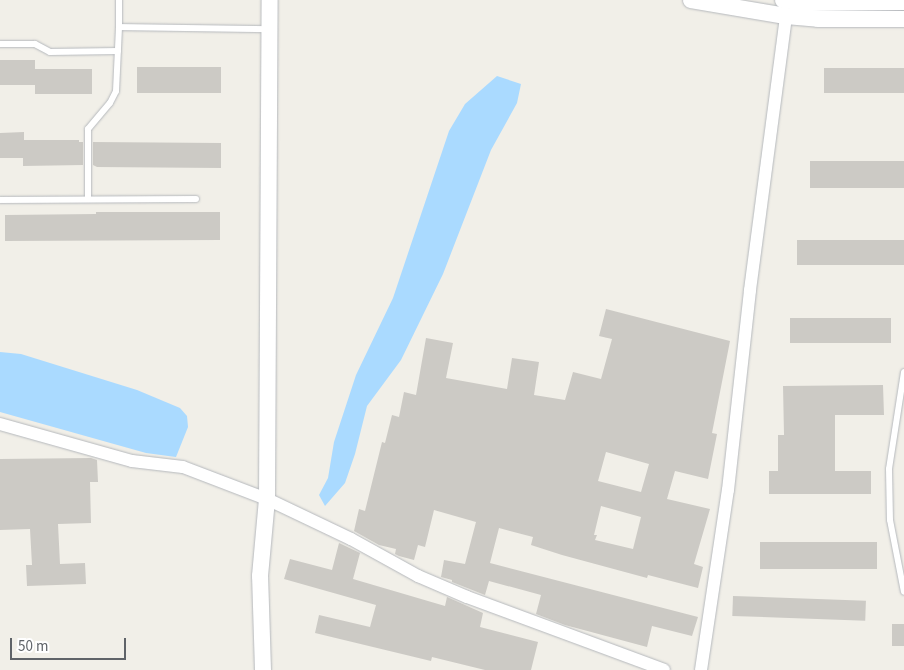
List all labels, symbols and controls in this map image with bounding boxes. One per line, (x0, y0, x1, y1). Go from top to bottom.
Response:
scale bar (12, 628, 129, 660)
text: 50 m (18, 636, 48, 657)

